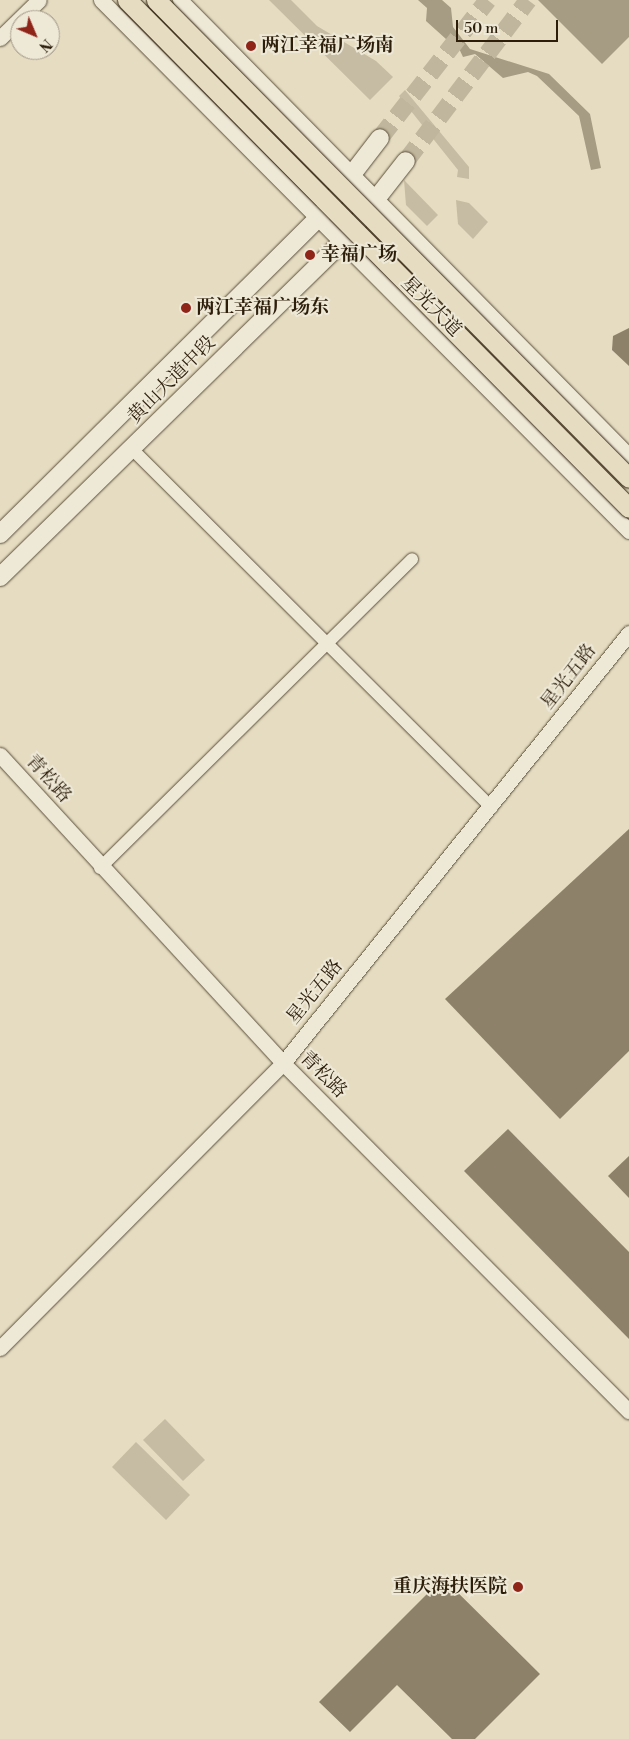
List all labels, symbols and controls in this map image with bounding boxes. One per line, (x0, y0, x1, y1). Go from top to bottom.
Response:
north arrow (10, 10, 60, 60)
scale bar (459, 10, 562, 42)
text: 50 m (464, 19, 498, 38)
text: N (35, 35, 55, 55)
place label: 两江幸福广场南 (261, 35, 394, 57)
marker: 两江幸福广场南 (245, 40, 257, 52)
place label: 幸福广场 (321, 244, 397, 266)
marker: 幸福广场 (303, 248, 317, 262)
street label: 星光大道 (396, 272, 466, 342)
place label: 两江幸福广场东 (196, 297, 329, 319)
marker: 两江幸福广场东 (180, 302, 192, 314)
street label: 黄山大道中段 (124, 332, 220, 428)
street label: 星光五路 (537, 640, 601, 714)
street label: 青松路 (20, 750, 76, 808)
street label: 星光五路 (282, 955, 348, 1029)
street label: 青松路 (295, 1047, 351, 1103)
place label: 重庆海扶医院 (393, 1576, 507, 1598)
marker: 重庆海扶医院 (511, 1580, 525, 1594)

